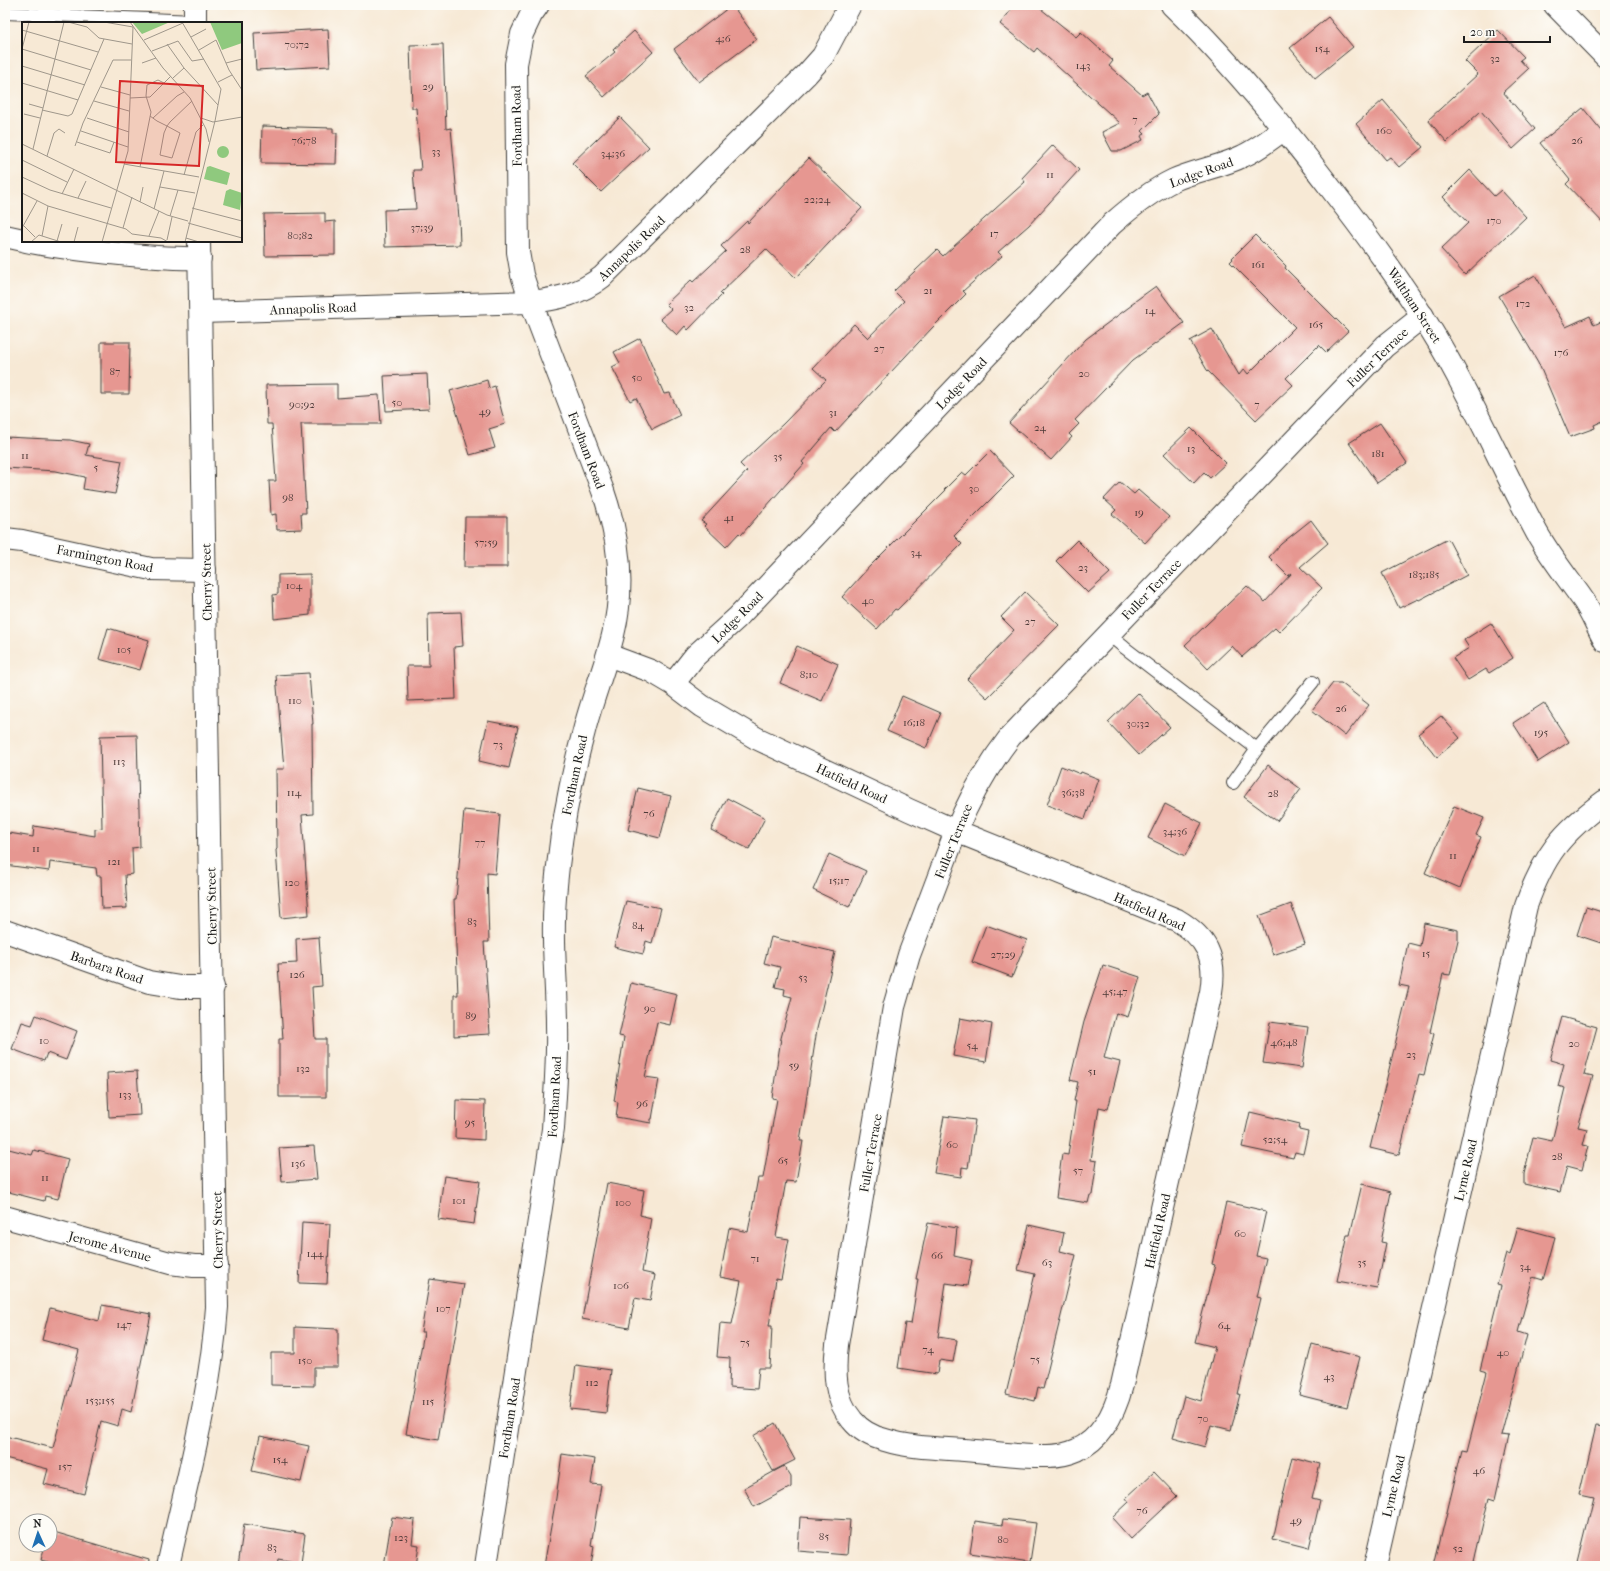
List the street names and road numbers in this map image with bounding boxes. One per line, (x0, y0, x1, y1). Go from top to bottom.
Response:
street label: Fordham Road (508, 84, 525, 167)
street label: Lodge Road (1167, 154, 1236, 191)
street label: Annapolis Road (594, 212, 669, 285)
street label: Waltham Street (1384, 264, 1445, 346)
street label: Annapolis Road (268, 299, 358, 318)
street label: Fuller Terrace (1344, 324, 1412, 390)
street label: Lodge Road (933, 353, 991, 413)
street label: Fordham Road (565, 409, 609, 492)
street label: Farmington Road (55, 542, 155, 575)
street label: Cherry Street (198, 543, 215, 621)
street label: Fuller Terrace (1118, 555, 1185, 623)
street label: Lodge Road (708, 588, 767, 646)
street label: Fordham Road (559, 733, 591, 817)
street label: Hatfield Road (814, 760, 891, 807)
street label: Fuller Terrace (932, 801, 976, 881)
street label: Cherry Street (203, 867, 220, 945)
street label: Hatfield Road (1112, 889, 1189, 934)
street label: Barbara Road (68, 948, 146, 987)
street label: Fordham Road (545, 1055, 564, 1138)
street label: Fuller Terrace (856, 1112, 885, 1194)
street label: Lyme Road (1451, 1137, 1480, 1203)
street label: Cherry Street (209, 1191, 226, 1269)
street label: Hatfield Road (1142, 1191, 1174, 1270)
street label: Jerome Avenue (66, 1228, 153, 1265)
street label: Fordham Road (496, 1376, 523, 1460)
street label: Lyme Road (1379, 1453, 1408, 1519)

